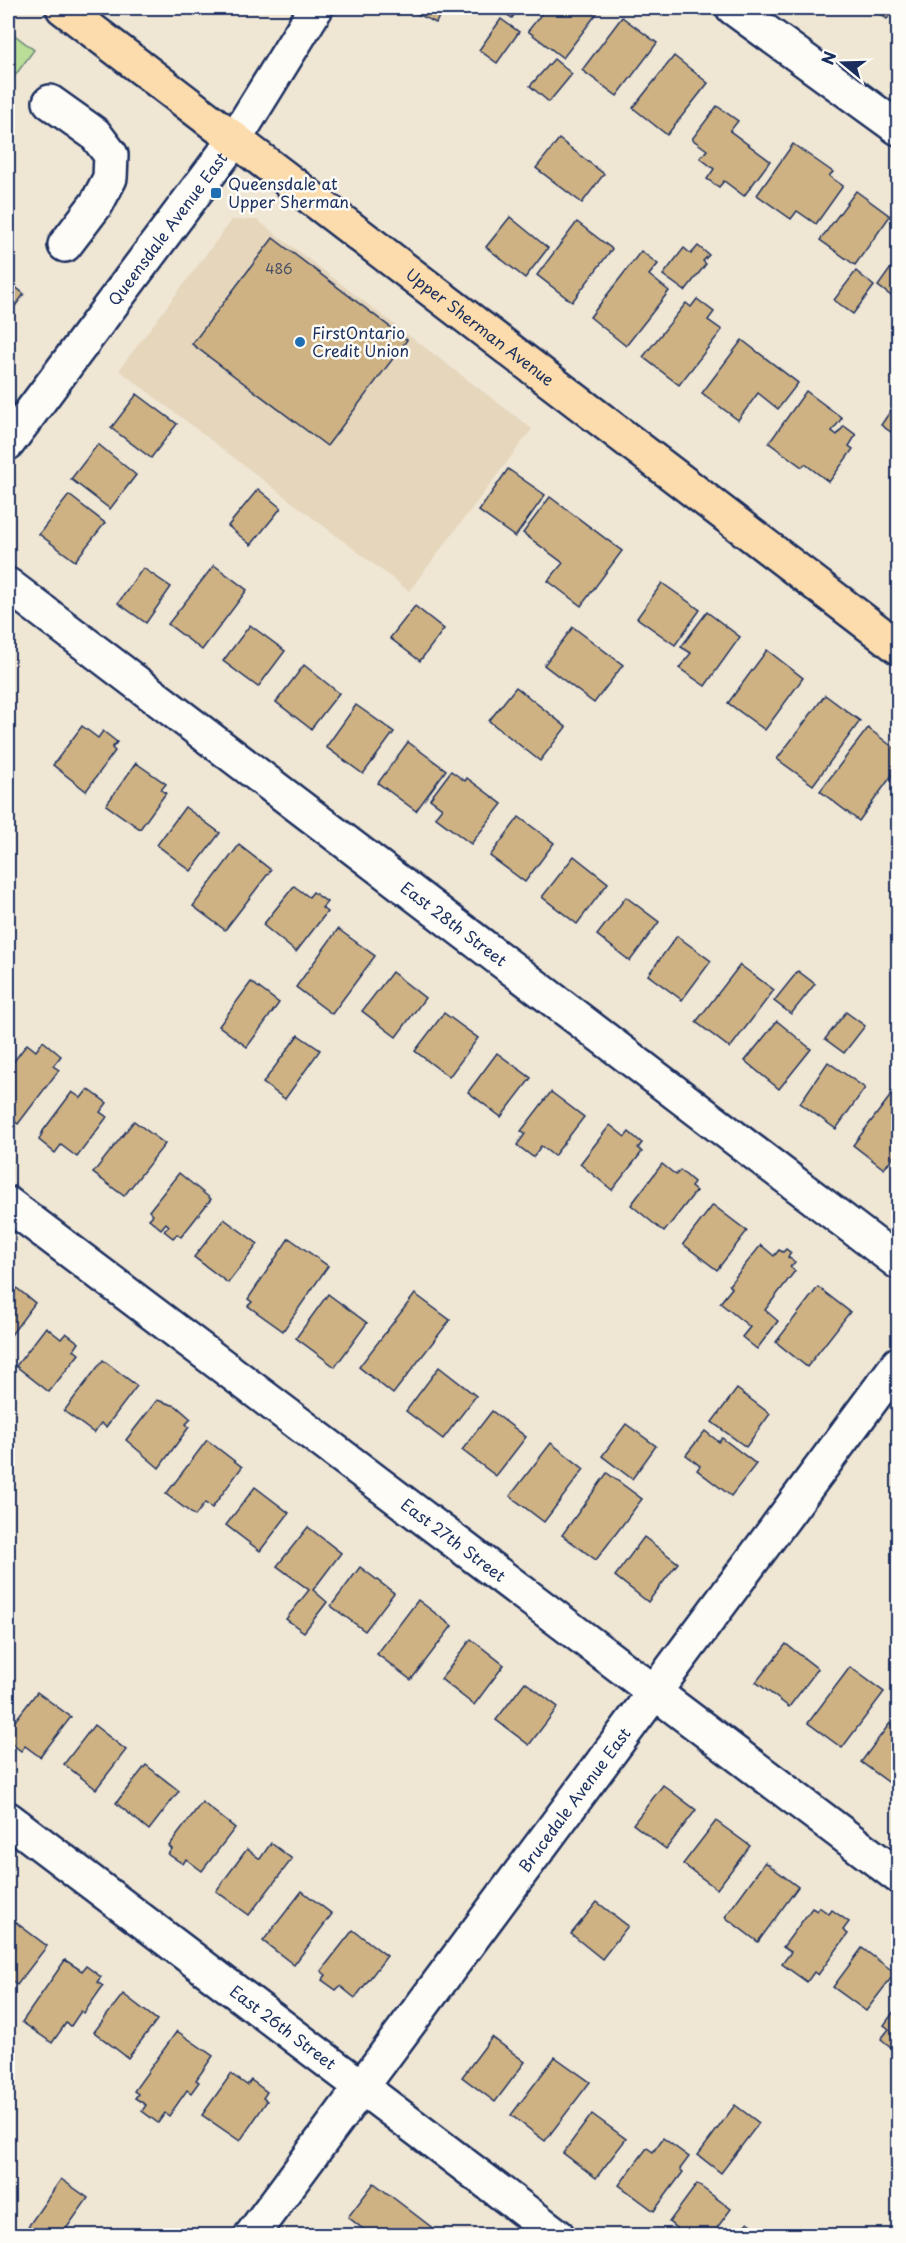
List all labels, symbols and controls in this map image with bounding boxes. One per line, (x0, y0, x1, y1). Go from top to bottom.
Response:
north arrow (813, 33, 873, 93)
text: N (814, 48, 841, 68)
street label: Queensdale Avenue East (102, 147, 232, 310)
place label: Queensdale at Upper Sherman (228, 171, 349, 213)
marker: Queensdale at Upper Sherman (209, 186, 223, 200)
house number: 486 (265, 258, 293, 279)
street label: Upper Sherman Avenue (401, 262, 560, 391)
place label: FirstOntario Credit Union (312, 320, 409, 362)
marker: FirstOntario Credit Union (293, 335, 307, 349)
street label: East 28th Street (396, 875, 513, 972)
street label: East 27th Street (397, 1492, 512, 1587)
street label: Brucedale Avenue East (512, 1722, 636, 1877)
street label: East 26th Street (225, 1979, 342, 2075)

